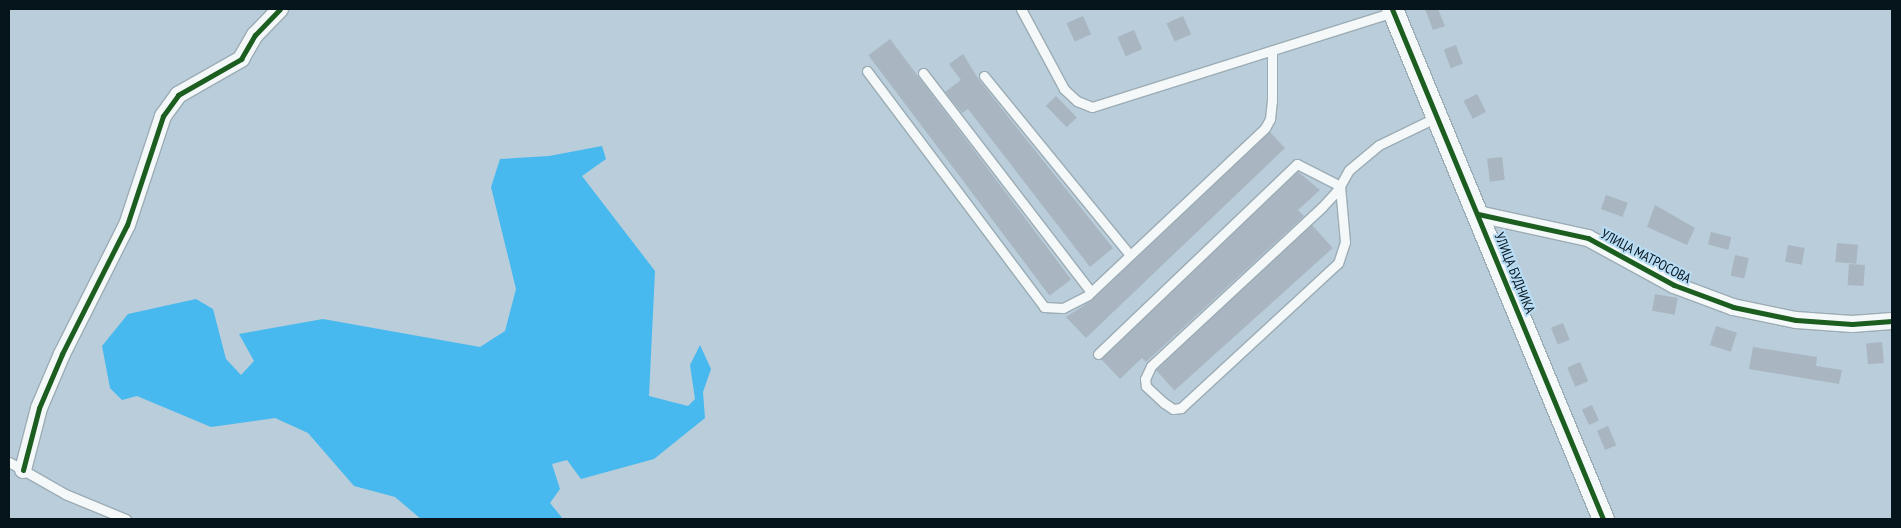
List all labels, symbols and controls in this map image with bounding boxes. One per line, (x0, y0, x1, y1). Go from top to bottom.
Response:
street label: УЛИЦА МАТРОСОВА (1598, 225, 1694, 287)
street label: УЛИЦА БУДНИКА (1491, 230, 1539, 316)

